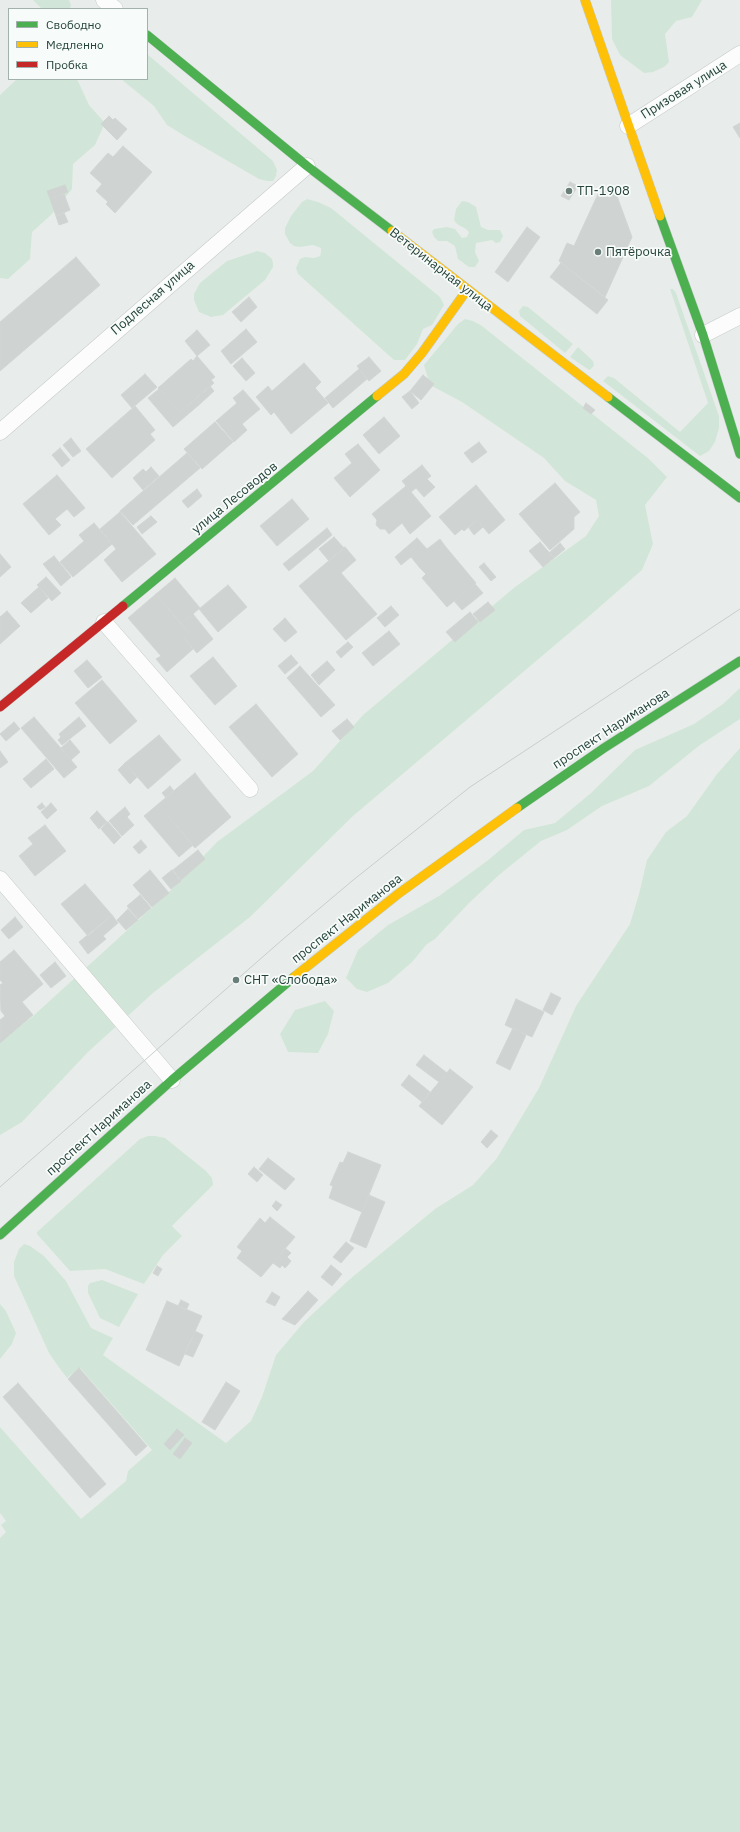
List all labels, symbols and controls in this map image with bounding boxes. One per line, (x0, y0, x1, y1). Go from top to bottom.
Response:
legend (8, 8, 148, 80)
text: Свободно (46, 17, 101, 32)
text: Медленно (46, 37, 104, 52)
text: Пробка (46, 57, 88, 72)
street label: Призовая улица (638, 57, 730, 123)
place label: ТП-1908 (577, 183, 630, 199)
marker: ТП-1908 (564, 186, 574, 196)
street label: Ветеринарная улица (386, 225, 496, 315)
place label: Пятёрочка (606, 244, 671, 260)
marker: Пятёрочка (593, 247, 603, 257)
street label: Подлесная улица (108, 257, 198, 339)
street label: улица Лесоводов (189, 459, 281, 537)
street label: проспект Нариманова (550, 685, 672, 773)
street label: проспект Нариманова (289, 871, 405, 967)
place label: СНТ «Слобода» (244, 972, 337, 988)
marker: СНТ «Слобода» (231, 975, 241, 985)
street label: проспект Нариманова (43, 1077, 155, 1179)

